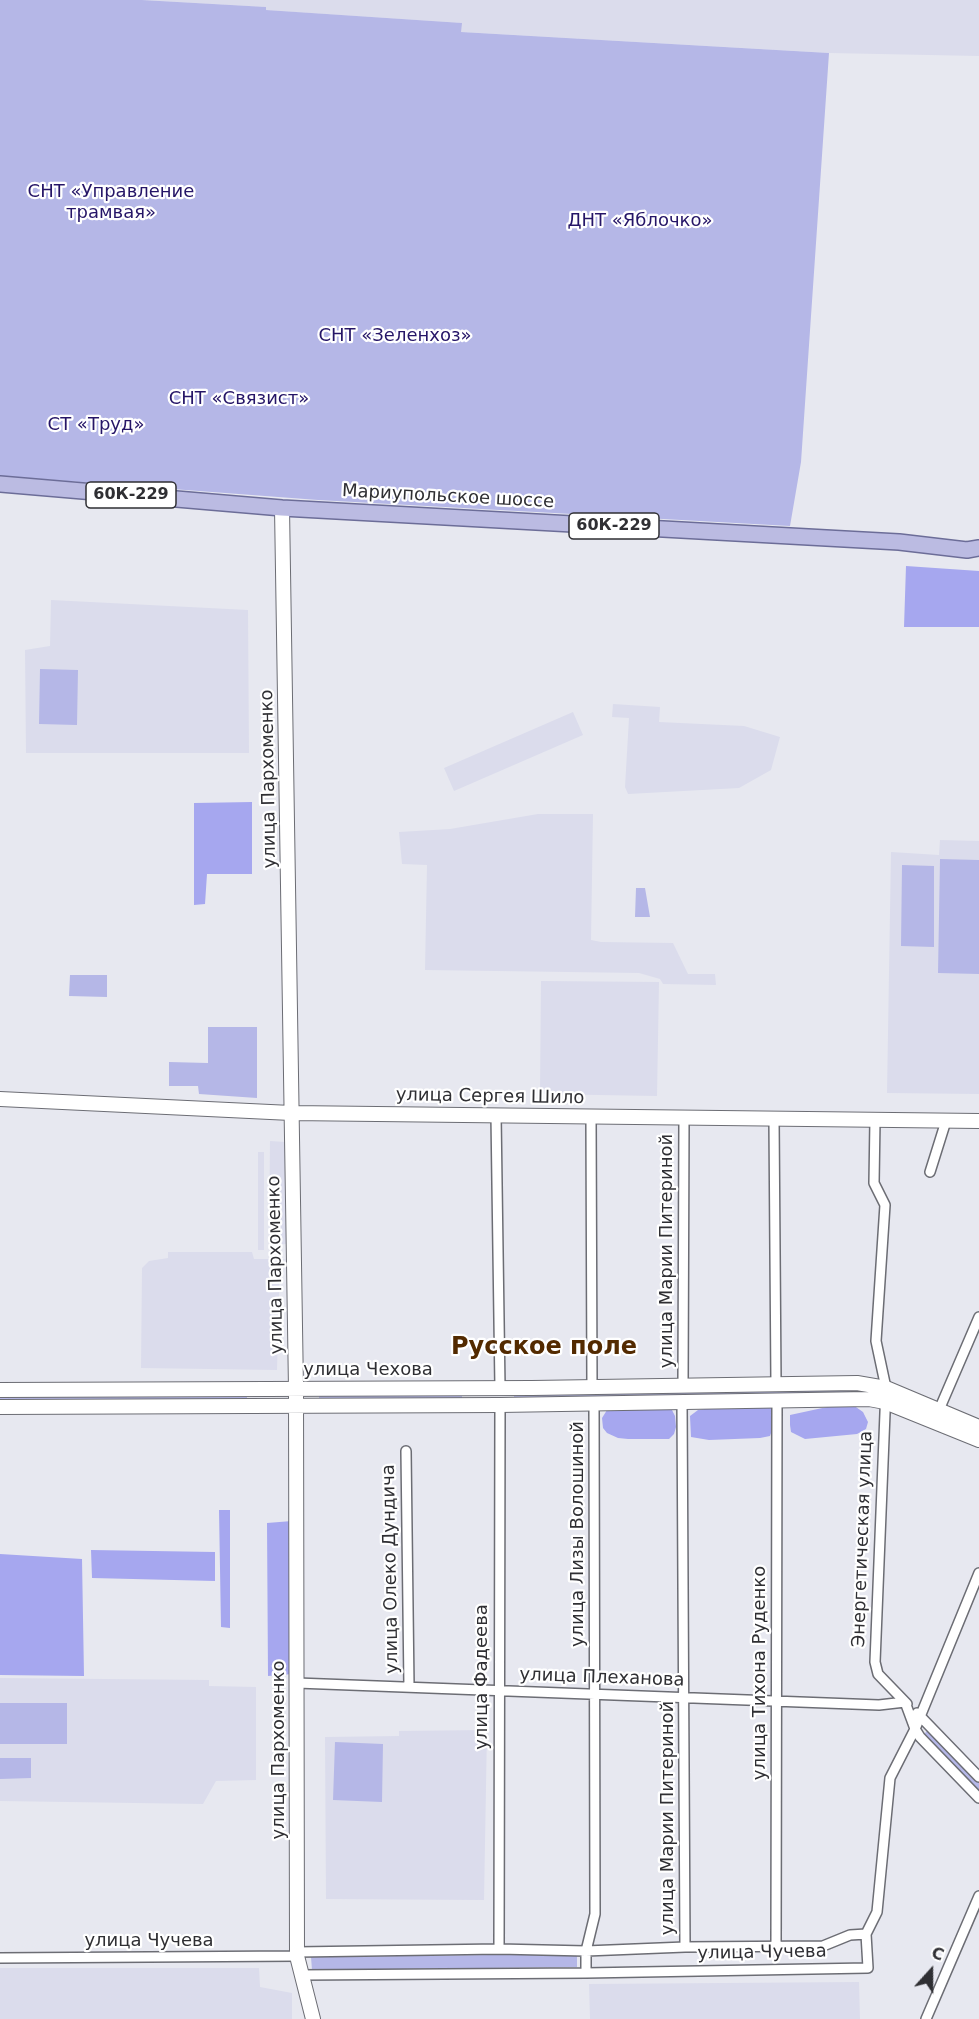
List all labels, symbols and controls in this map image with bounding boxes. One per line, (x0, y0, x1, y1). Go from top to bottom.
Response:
park label: СНТ «Управление трамвая» (28, 181, 194, 224)
park label: ДНТ «Яблочко» (568, 210, 712, 232)
park label: СНТ «Зеленхоз» (318, 325, 472, 347)
park label: СНТ «Связист» (169, 388, 309, 410)
park label: СТ «Труд» (48, 414, 144, 436)
street label: Мариупольское шоссе (342, 481, 554, 513)
road number: 60К-229 (86, 482, 176, 508)
road number: 60К-229 (569, 513, 659, 539)
street label: улица Пархоменко (257, 689, 281, 869)
street label: улица Сергея Шило (396, 1085, 584, 1109)
street label: улица Марии Питериной (656, 1134, 678, 1368)
street label: улица Пархоменко (264, 1175, 288, 1355)
district label: Русское поле (451, 1334, 637, 1362)
street label: улица Чехова (303, 1359, 433, 1381)
street label: улица Лизы Волошиной (567, 1421, 589, 1647)
street label: Энергетическая улица (848, 1430, 878, 1648)
street label: улица Олеко Дундича (378, 1464, 404, 1674)
street label: улица Тихона Руденко (749, 1566, 771, 1780)
street label: улица Фадеева (471, 1604, 493, 1750)
street label: улица Пархоменко (268, 1661, 290, 1839)
street label: улица Плеханова (519, 1664, 685, 1692)
street label: улица Марии Питериной (657, 1701, 679, 1935)
street label: улица Чучева (84, 1930, 214, 1952)
street label: улица Чучева (697, 1941, 827, 1965)
north arrow (901, 1941, 961, 2001)
text: С (929, 1943, 947, 1965)

